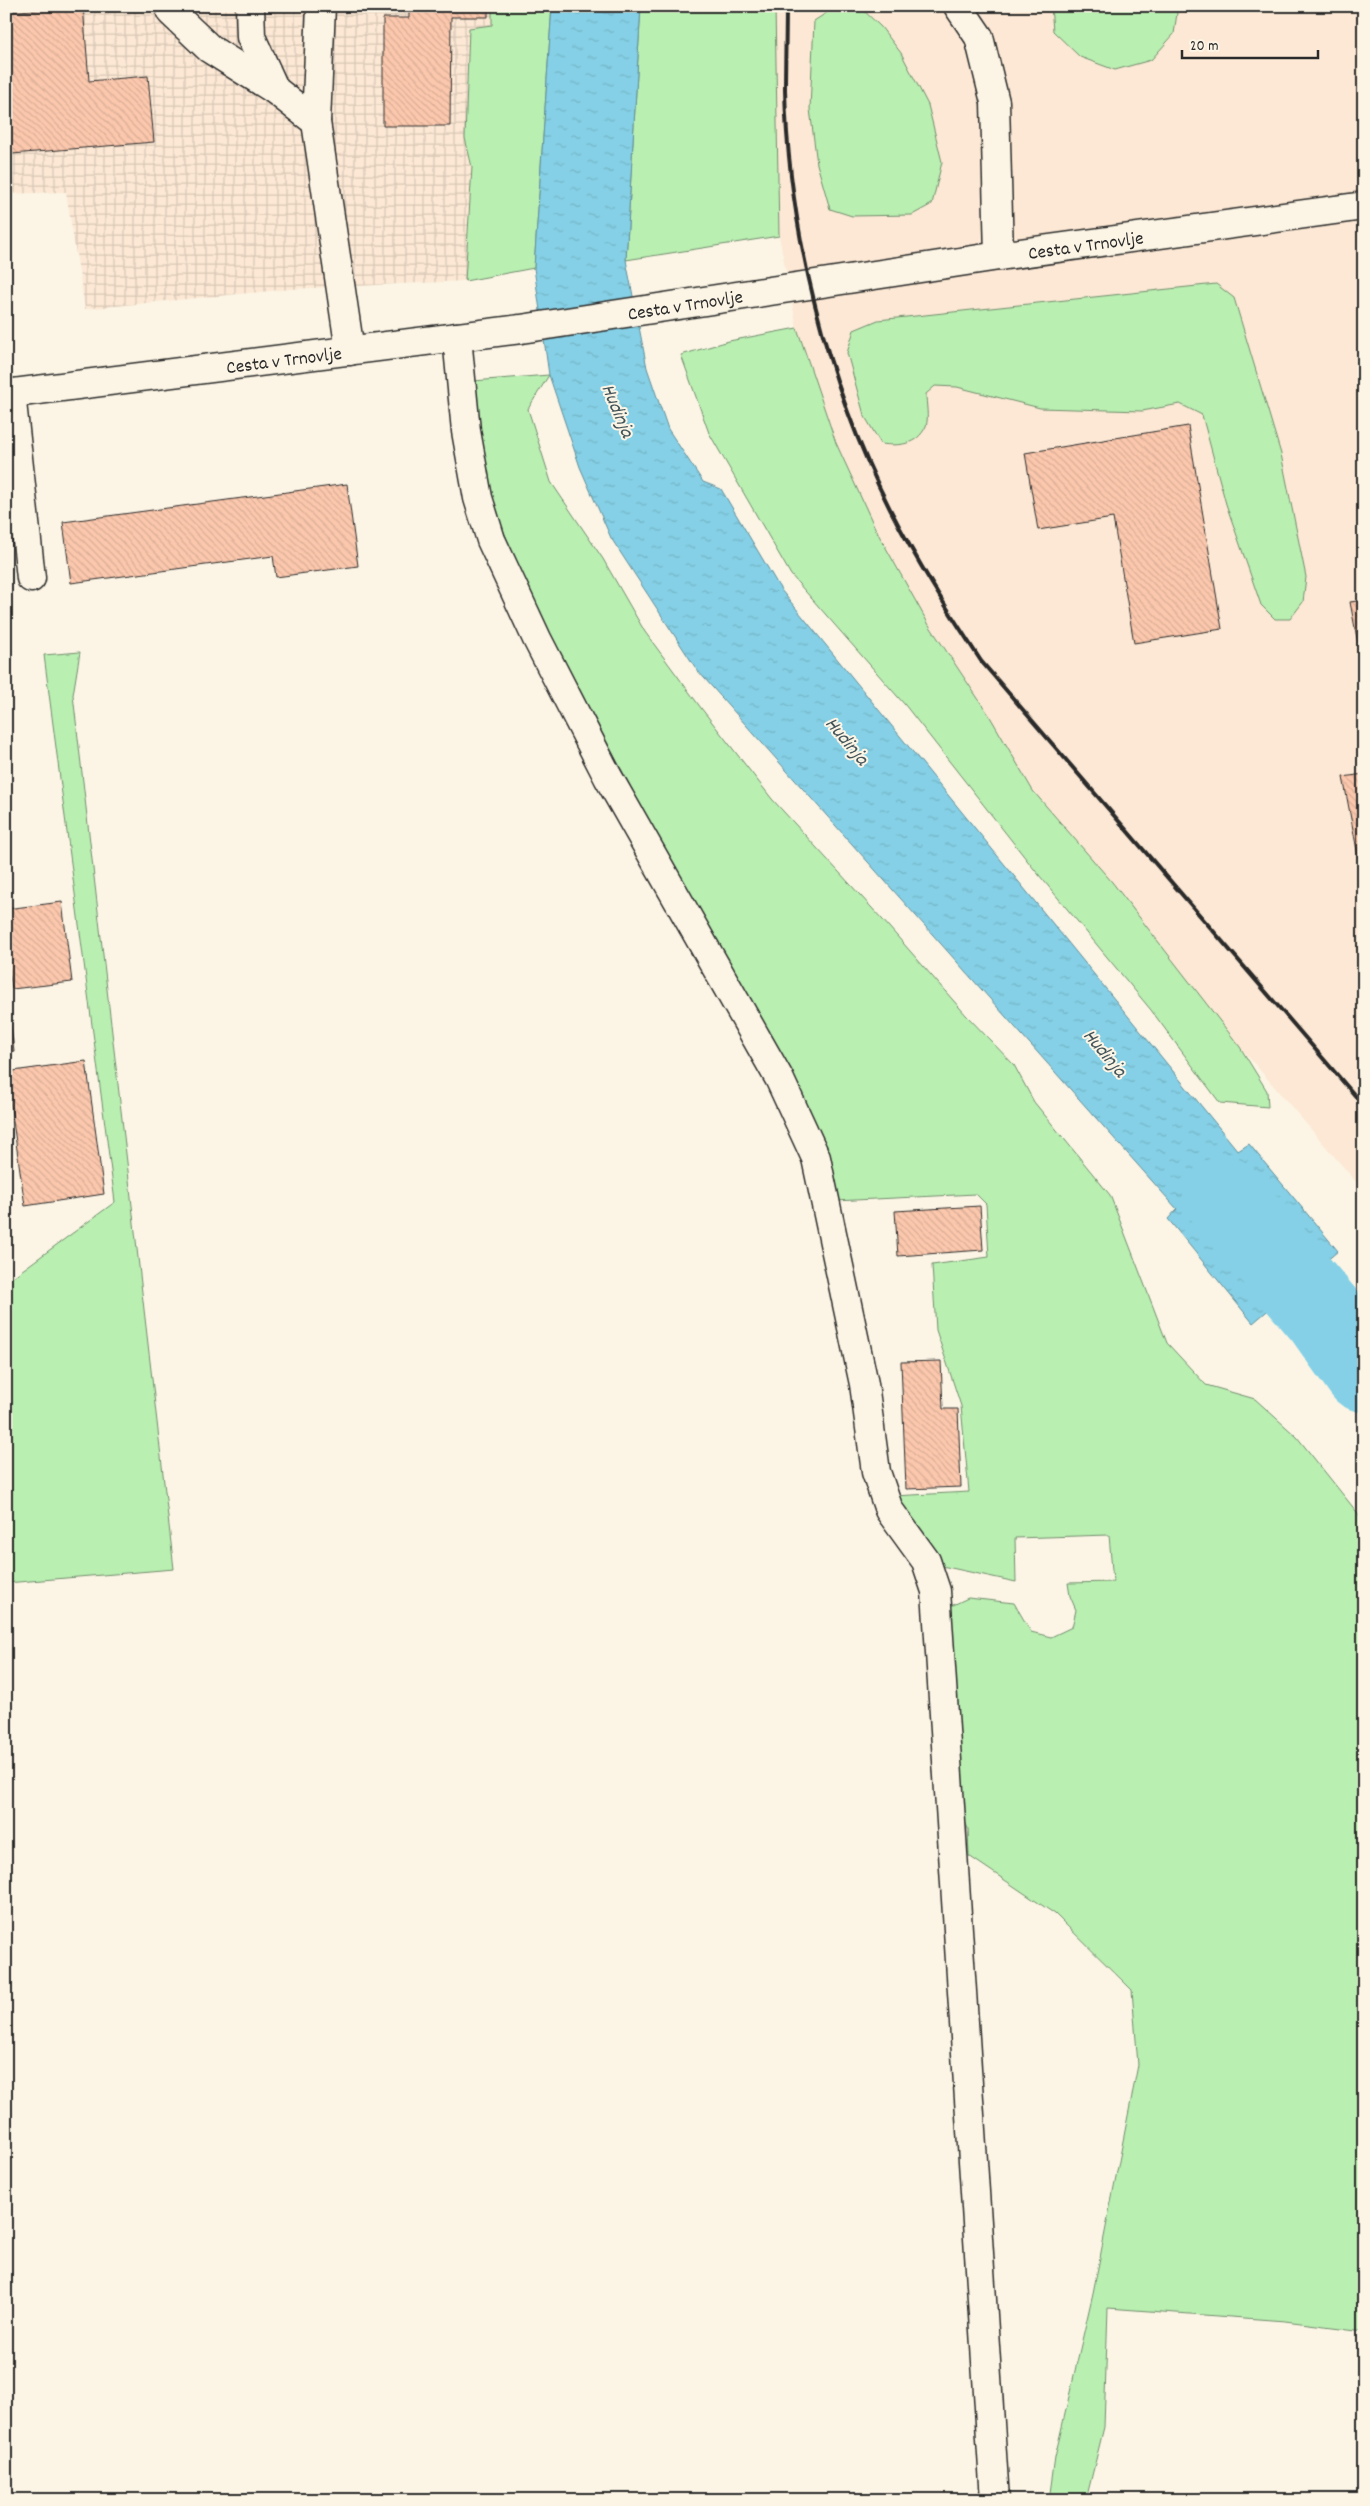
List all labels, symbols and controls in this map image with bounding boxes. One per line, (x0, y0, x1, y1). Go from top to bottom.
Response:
scale bar (1182, 28, 1319, 60)
text: 20 m (1190, 36, 1218, 58)
street label: Cesta v Trnovlje (1027, 226, 1145, 269)
street label: Cesta v Trnovlje (626, 285, 745, 330)
street label: Cesta v Trnovlje (225, 342, 344, 383)
water label: Hudinja (592, 380, 641, 444)
water label: Hudinja (817, 712, 875, 774)
water label: Hudinja (1075, 1024, 1133, 1086)

